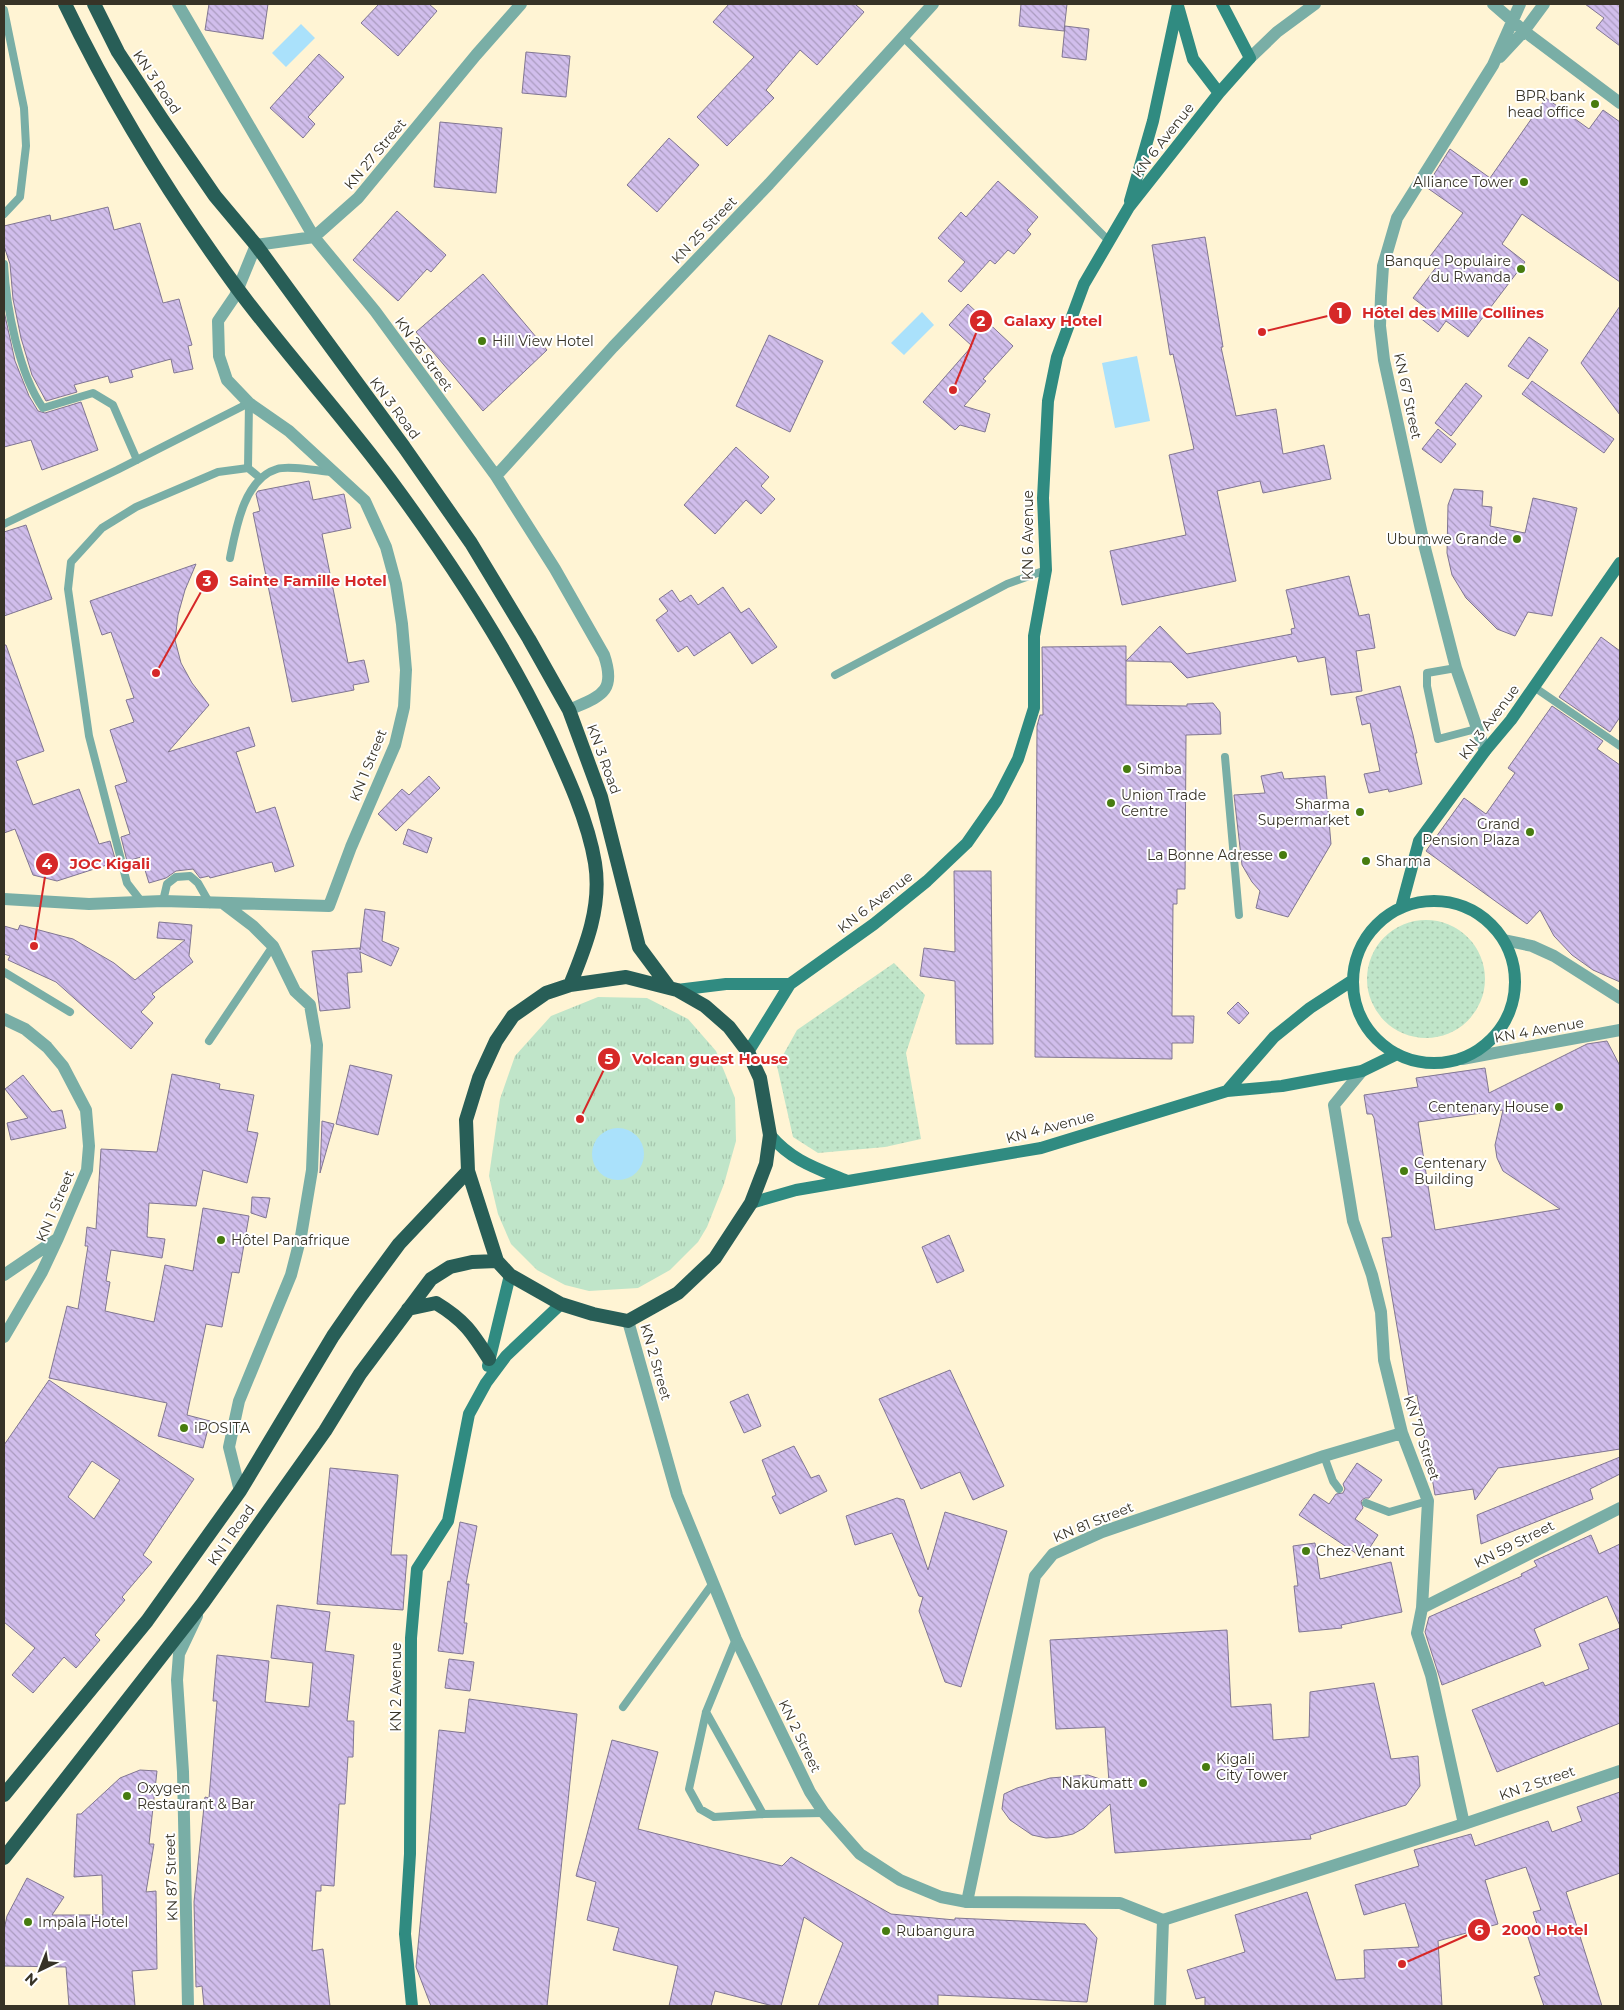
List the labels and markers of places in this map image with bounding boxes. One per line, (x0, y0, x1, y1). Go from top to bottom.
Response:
place label: BPR bank head office (1508, 87, 1586, 121)
marker: BPR bank head office (1589, 98, 1601, 110)
place label: Alliance Tower (1413, 173, 1514, 191)
marker: Alliance Tower (1518, 176, 1530, 188)
place label: Banque Populaire du Rwanda (1384, 252, 1511, 286)
marker: Banque Populaire du Rwanda (1515, 263, 1527, 275)
callout: Hôtel des Mille Collines (1327, 298, 1554, 328)
callout: Galaxy Hotel (969, 306, 1112, 336)
place label: Hill View Hotel (492, 332, 594, 350)
marker: Hill View Hotel (476, 335, 488, 347)
place label: Ubumwe Grande (1387, 530, 1507, 548)
marker: Ubumwe Grande (1511, 533, 1523, 545)
callout: Sainte Famille Hotel (195, 566, 397, 596)
place label: Simba (1137, 760, 1182, 778)
marker: Simba (1121, 763, 1133, 775)
place label: Union Trade Centre (1121, 786, 1206, 820)
place label: Sharma Supermarket (1258, 795, 1350, 829)
marker: Union Trade Centre (1105, 797, 1117, 809)
marker: Sharma Supermarket (1354, 806, 1366, 818)
place label: Grand Pension Plaza (1422, 815, 1520, 849)
marker: Grand Pension Plaza (1524, 826, 1536, 838)
place label: La Bonne Adresse (1147, 846, 1273, 864)
callout: JOC Kigali (34, 849, 160, 879)
marker: La Bonne Adresse (1277, 849, 1289, 861)
place label: Sharma (1376, 852, 1431, 870)
marker: Sharma (1360, 855, 1372, 867)
callout: Volcan guest House (597, 1044, 798, 1074)
place label: Centenary House (1428, 1098, 1549, 1116)
marker: Centenary House (1553, 1101, 1565, 1113)
place label: Centenary Building (1414, 1154, 1487, 1188)
marker: Centenary Building (1398, 1165, 1410, 1177)
place label: Hôtel Panafrique (231, 1231, 350, 1249)
marker: Hôtel Panafrique (215, 1234, 227, 1246)
place label: iPOSITA (194, 1419, 251, 1437)
marker: iPOSITA (178, 1422, 190, 1434)
place label: Chez Venant (1316, 1542, 1405, 1560)
marker: Chez Venant (1300, 1545, 1312, 1557)
place label: Kigali City Tower (1216, 1750, 1288, 1784)
marker: Kigali City Tower (1200, 1761, 1212, 1773)
place label: Nakumatt (1061, 1774, 1133, 1792)
marker: Nakumatt (1137, 1777, 1149, 1789)
place label: Oxygen Restaurant & Bar (137, 1779, 255, 1813)
marker: Oxygen Restaurant & Bar (121, 1790, 133, 1802)
place label: Impala Hotel (38, 1913, 128, 1931)
callout: 2000 Hotel (1467, 1915, 1598, 1945)
marker: Impala Hotel (22, 1916, 34, 1928)
place label: Rubangura (896, 1922, 975, 1940)
marker: Rubangura (880, 1925, 892, 1937)

